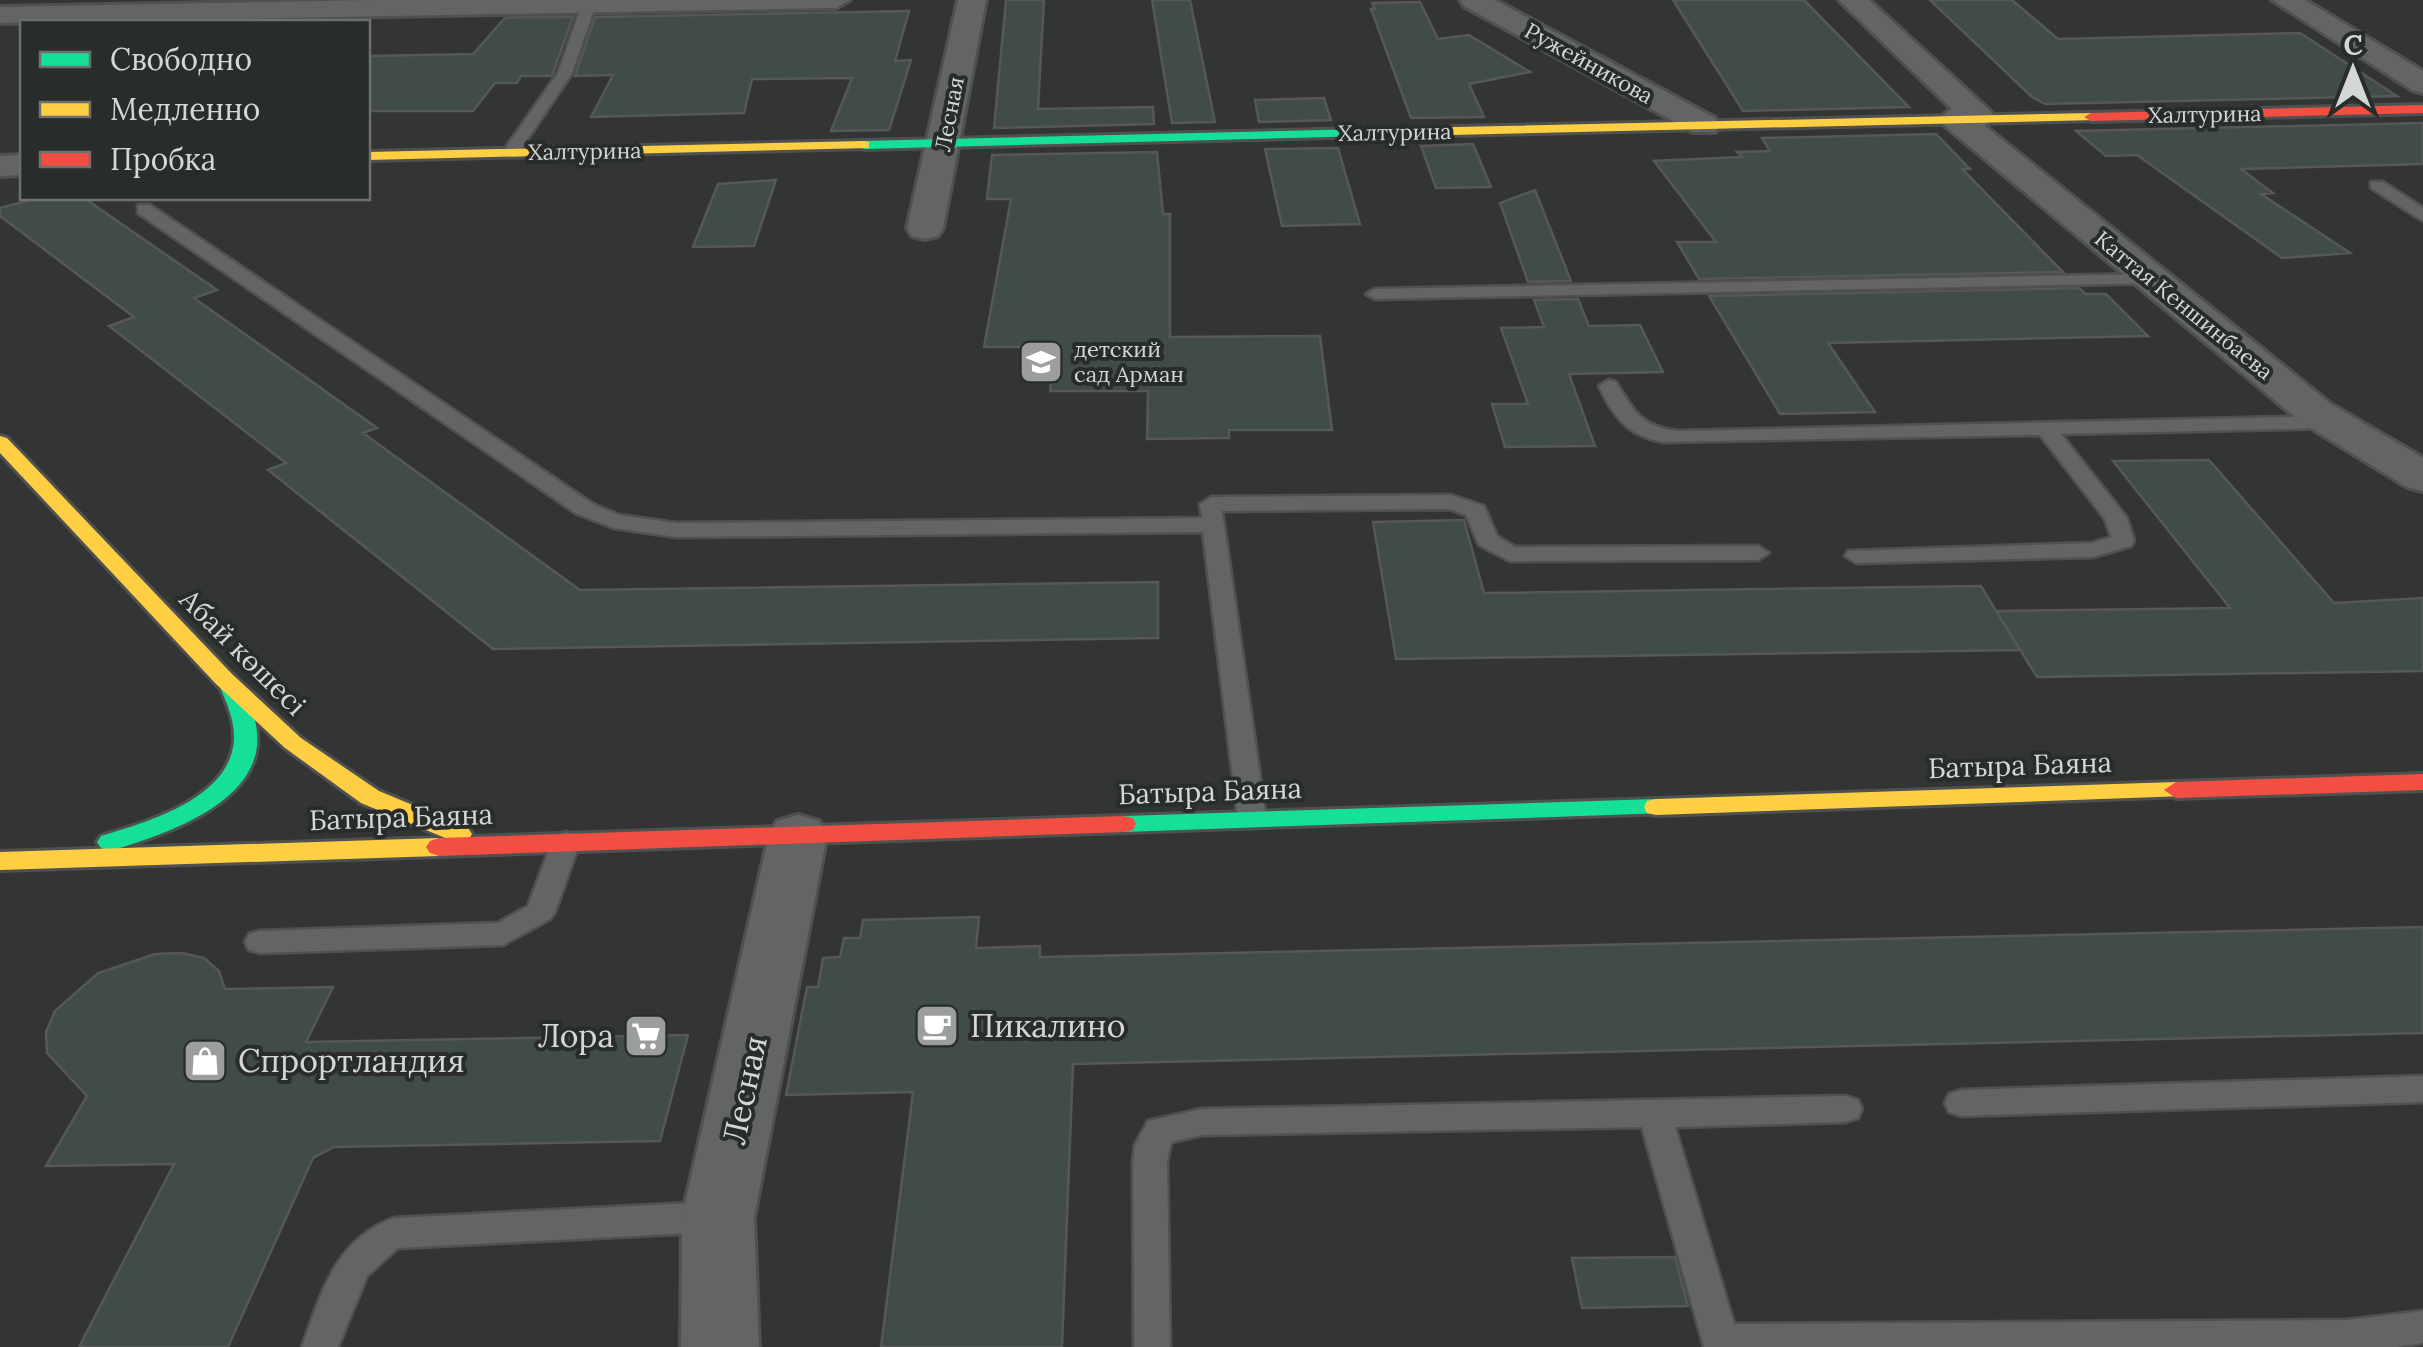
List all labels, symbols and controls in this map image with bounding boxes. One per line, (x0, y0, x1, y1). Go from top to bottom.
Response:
street label: Ружейникова (1520, 16, 1658, 110)
legend (20, 20, 370, 200)
north arrow (2303, 20, 2403, 120)
text: С (2343, 27, 2363, 63)
text: Свободно (110, 40, 252, 78)
street label: Лесная (928, 74, 970, 154)
text: Медленно (110, 90, 260, 128)
street label: Халтурина (2148, 99, 2262, 129)
street label: Халтурина (1338, 117, 1452, 147)
street label: Халтурина (528, 136, 642, 166)
text: Пробка (110, 140, 216, 178)
street label: Каттая Кеншинбаева (2089, 224, 2279, 386)
place label: детский сад Арман (1074, 335, 1184, 388)
school or university icon: детский сад Арман (1018, 339, 1064, 385)
street label: Абай көшесі (171, 580, 314, 723)
street label: Батыра Баяна (1927, 744, 2113, 786)
street label: Батыра Баяна (1117, 770, 1303, 812)
street label: Батыра Баяна (308, 796, 494, 838)
cafe icon: Пикалино (914, 1003, 960, 1049)
place label: Пикалино (970, 1005, 1126, 1046)
supermarket icon: Лора (623, 1013, 669, 1059)
place label: Лора (538, 1015, 614, 1056)
street label: Лесная (713, 1032, 776, 1148)
shop icon: Спрортландия (182, 1038, 228, 1084)
place label: Спрортландия (238, 1040, 465, 1081)

